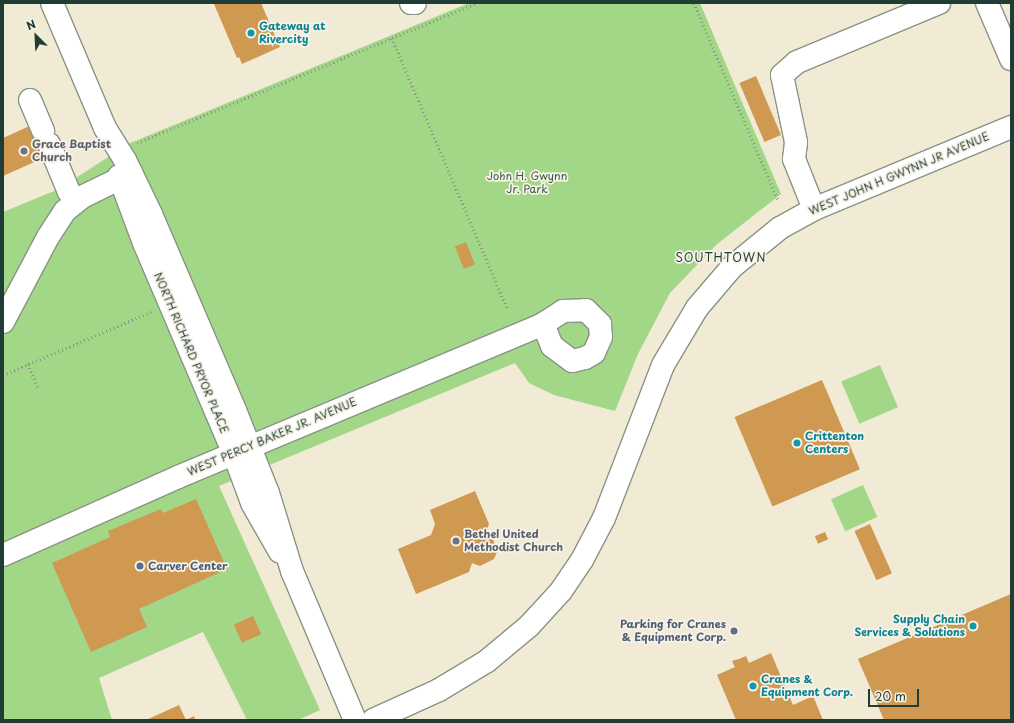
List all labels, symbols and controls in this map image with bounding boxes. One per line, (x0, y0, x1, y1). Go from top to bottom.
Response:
text: N (23, 15, 38, 34)
north arrow (16, 16, 56, 56)
place label: Gateway at Rivercity (259, 20, 326, 46)
marker: Gateway at Rivercity (246, 28, 256, 38)
street label: WEST JOHN H GWYNN JR AVENUE (807, 130, 991, 218)
place label: Grace Baptist Church (32, 138, 111, 164)
marker: Grace Baptist Church (19, 146, 29, 156)
park label: John H. Gwynn Jr. Park (487, 170, 567, 196)
district label: SOUTHTOWN (676, 251, 766, 265)
street label: NORTH RICHARD PRYOR PLACE (150, 269, 232, 437)
street label: WEST PERCY BAKER JR. AVENUE (185, 395, 359, 479)
place label: Crittenton Centers (805, 430, 864, 456)
marker: Crittenton Centers (792, 438, 802, 448)
place label: Bethel United Methodist Church (464, 528, 563, 554)
marker: Bethel United Methodist Church (451, 536, 461, 546)
place label: Carver Center (148, 559, 228, 573)
marker: Carver Center (135, 561, 145, 571)
place label: Supply Chain Services & Solutions (853, 613, 965, 639)
place label: Parking for Cranes & Equipment Corp. (618, 618, 726, 644)
marker: Supply Chain Services & Solutions (968, 621, 978, 631)
marker: Parking for Cranes & Equipment Corp. (729, 626, 739, 636)
place label: Cranes & Equipment Corp. (761, 673, 853, 699)
marker: Cranes & Equipment Corp. (748, 681, 758, 691)
scale bar (870, 681, 921, 707)
text: 20 m (875, 687, 906, 705)

